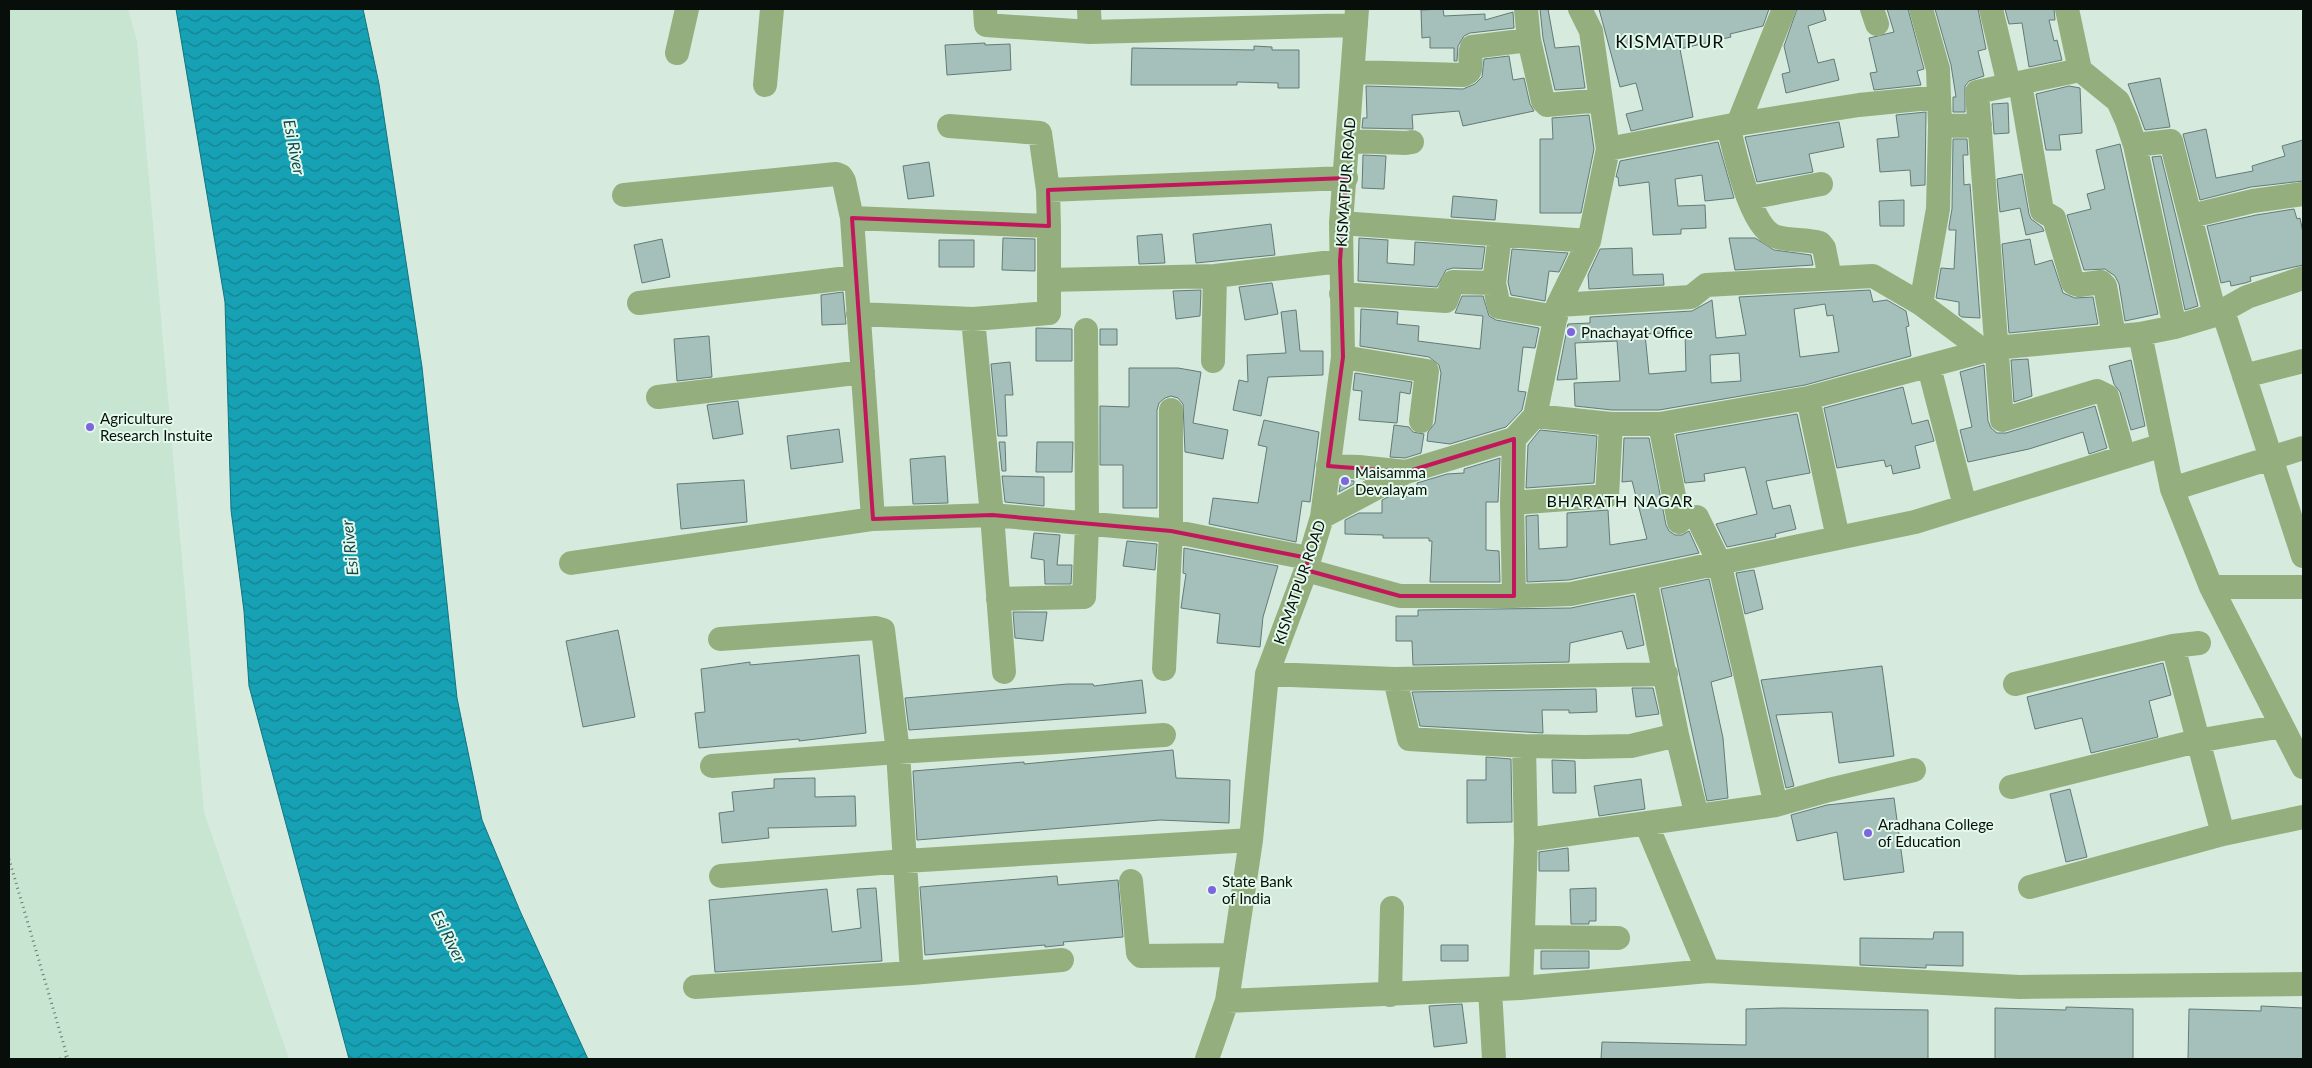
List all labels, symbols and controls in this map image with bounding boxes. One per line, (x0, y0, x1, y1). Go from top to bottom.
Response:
district label: KISMATPUR (1615, 30, 1725, 52)
street label: KISMATPUR ROAD (1331, 117, 1359, 247)
water label: Esi River (280, 118, 310, 177)
place label: Pnachayat Office (1581, 323, 1693, 341)
marker: Pnachayat Office (1565, 326, 1577, 338)
place label: Agriculture Research Instuite (100, 409, 213, 444)
marker: Agriculture Research Instuite (84, 421, 96, 433)
place label: Maisamma Devalayam (1355, 463, 1427, 498)
marker: Maisamma Devalayam (1339, 475, 1351, 487)
district label: BHARATH NAGAR (1546, 491, 1694, 510)
street label: KISMATPUR ROAD (1269, 518, 1329, 646)
water label: Esi River (337, 519, 361, 577)
place label: Aradhana College of Education (1878, 815, 1994, 850)
marker: Aradhana College of Education (1862, 827, 1874, 839)
place label: State Bank of India (1222, 872, 1293, 907)
marker: State Bank of India (1206, 884, 1218, 896)
water label: Esi River (428, 907, 470, 966)

